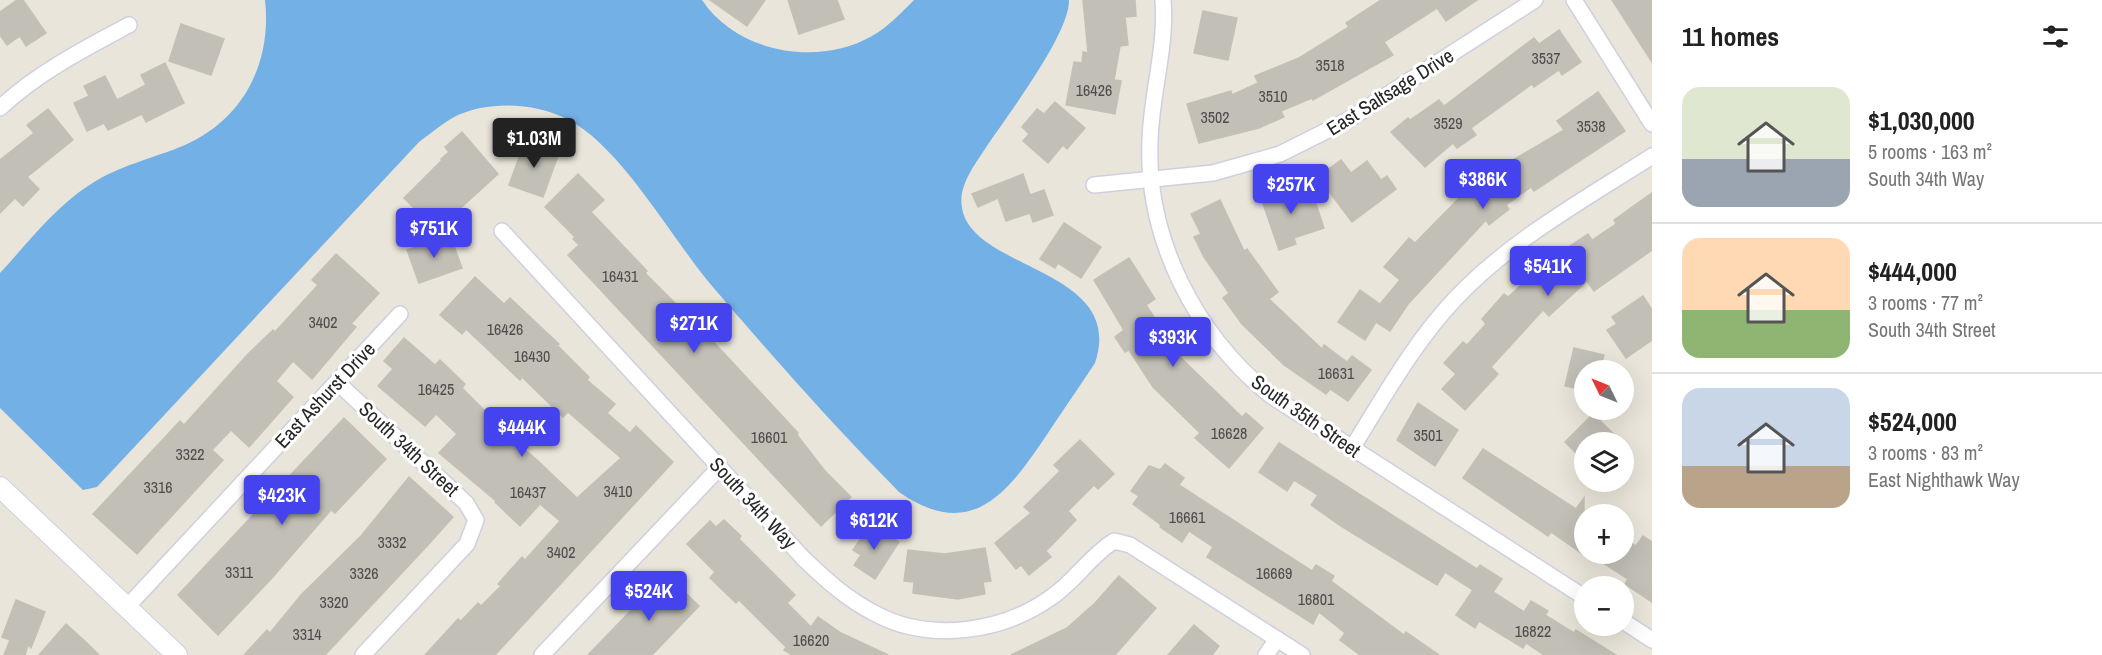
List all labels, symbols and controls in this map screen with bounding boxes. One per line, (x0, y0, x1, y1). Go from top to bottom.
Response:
text: 11 homes (1682, 19, 1779, 54)
icon: filters (2039, 20, 2072, 53)
street label: East Saltsage Drive (1321, 42, 1458, 141)
house number: 3537 (1531, 47, 1561, 69)
house number: 3518 (1315, 54, 1345, 76)
house number: 16426 (1076, 79, 1112, 101)
house number: 3510 (1258, 85, 1288, 107)
text: $1,030,000 (1868, 103, 1975, 138)
house number: 3502 (1200, 106, 1230, 128)
icon: home (1730, 111, 1802, 183)
house number: 3529 (1433, 112, 1463, 134)
house number: 3538 (1576, 115, 1606, 137)
pin: $1.03M (485, 118, 583, 169)
text: $1.03M (507, 124, 561, 151)
text: 5 rooms · 163 m² (1868, 138, 1992, 165)
pin: $386K (1441, 159, 1525, 210)
pin: $257K (1249, 164, 1333, 215)
text: $386K (1459, 165, 1507, 192)
text: South 34th Way (1868, 165, 1984, 192)
text: $257K (1267, 170, 1315, 197)
pin: $751K (392, 208, 476, 259)
text: $751K (410, 214, 458, 241)
pin: $541K (1506, 246, 1590, 297)
text: $541K (1524, 252, 1572, 279)
text: $444,000 (1868, 254, 1957, 289)
icon: home (1730, 262, 1802, 334)
house number: 16431 (602, 265, 639, 287)
text: 3 rooms · 77 m² (1868, 289, 1983, 316)
pin: $271K (652, 303, 736, 354)
text: $271K (670, 309, 718, 336)
house number: 3402 (308, 311, 338, 333)
text: South 34th Street (1868, 316, 1996, 343)
pin: $393K (1131, 317, 1215, 368)
house number: 16426 (487, 318, 523, 340)
text: $393K (1149, 323, 1197, 350)
street label: East Ashurst Drive (268, 336, 381, 454)
house number: 16430 (514, 345, 550, 367)
north arrow (1574, 360, 1634, 420)
map controls (1574, 360, 1634, 636)
house number: 16631 (1318, 362, 1355, 384)
street label: South 35th Street (1246, 368, 1367, 464)
house number: 16425 (418, 378, 454, 400)
street label: South 34th Street (353, 395, 466, 502)
text: $524,000 (1868, 404, 1957, 439)
pin: $444K (480, 407, 564, 458)
icon: home (1730, 412, 1802, 484)
text: $444K (498, 413, 546, 440)
house number: 16628 (1211, 422, 1247, 444)
house number: 3501 (1413, 424, 1443, 446)
house number: 16601 (751, 426, 788, 448)
button: layers (1574, 432, 1634, 492)
text: 3 rooms · 83 m² (1868, 439, 1983, 466)
house number: 3322 (175, 443, 205, 465)
street label: South 34th Way (704, 451, 803, 555)
text: East Nighthawk Way (1868, 466, 2020, 493)
pin: $423K (240, 475, 324, 526)
house number: 3316 (143, 476, 173, 498)
house number: 3410 (603, 480, 633, 502)
text: $423K (258, 481, 306, 508)
house number: 16437 (510, 481, 546, 503)
pin: $612K (832, 500, 916, 551)
button: + (1574, 504, 1634, 564)
text: $612K (850, 506, 898, 533)
house number: 16661 (1169, 506, 1206, 528)
house number: 3332 (377, 531, 407, 553)
house number: 3402 (546, 541, 576, 563)
house number: 3311 (225, 561, 254, 583)
house number: 3326 (349, 562, 379, 584)
house number: 16669 (1256, 562, 1292, 584)
pin: $524K (607, 571, 691, 622)
button: − (1574, 576, 1634, 636)
text: $524K (625, 577, 673, 604)
house number: 16801 (1298, 588, 1335, 610)
house number: 3320 (319, 591, 349, 613)
house number: 16822 (1515, 620, 1551, 642)
house number: 3314 (292, 623, 322, 645)
house number: 16620 (793, 629, 829, 651)

